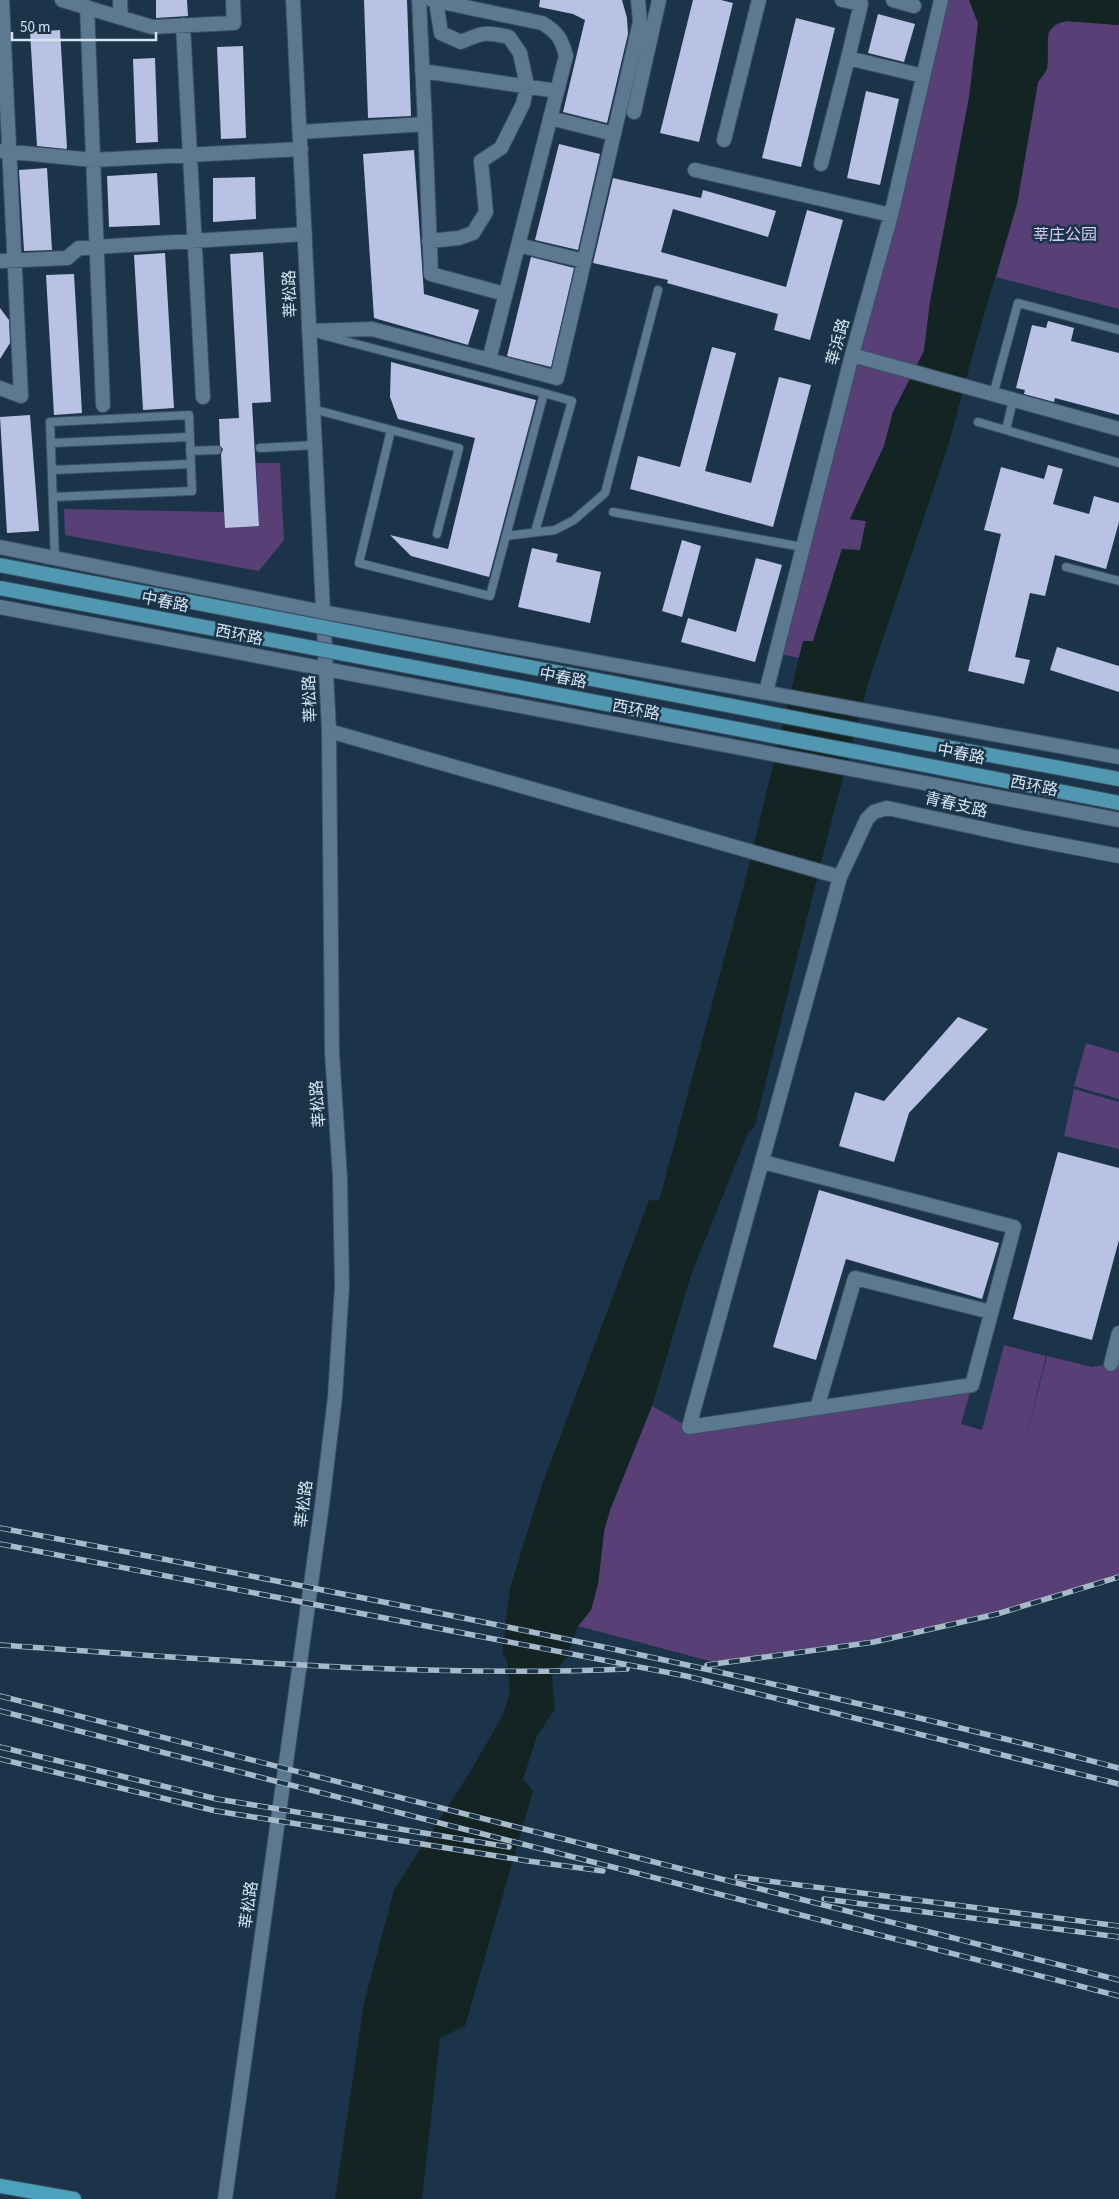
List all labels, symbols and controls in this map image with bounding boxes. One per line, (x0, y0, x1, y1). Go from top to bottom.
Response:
scale bar (12, 10, 156, 42)
text: 50 m (20, 17, 50, 38)
park label: 莘庄公园 (1033, 224, 1097, 246)
street label: 莘松路 (278, 270, 302, 318)
street label: 莘浜路 (821, 316, 855, 368)
street label: 中春路 (139, 587, 191, 617)
street label: 西环路 (213, 620, 265, 650)
street label: 中春路 (537, 663, 589, 693)
street label: 莘松路 (298, 675, 322, 723)
street label: 西环路 (610, 695, 662, 725)
street label: 中春路 (935, 739, 987, 769)
street label: 西环路 (1008, 771, 1060, 801)
street label: 青春支路 (922, 787, 990, 823)
street label: 莘松路 (305, 1079, 331, 1129)
street label: 莘松路 (290, 1479, 318, 1529)
street label: 莘松路 (235, 1880, 263, 1930)

